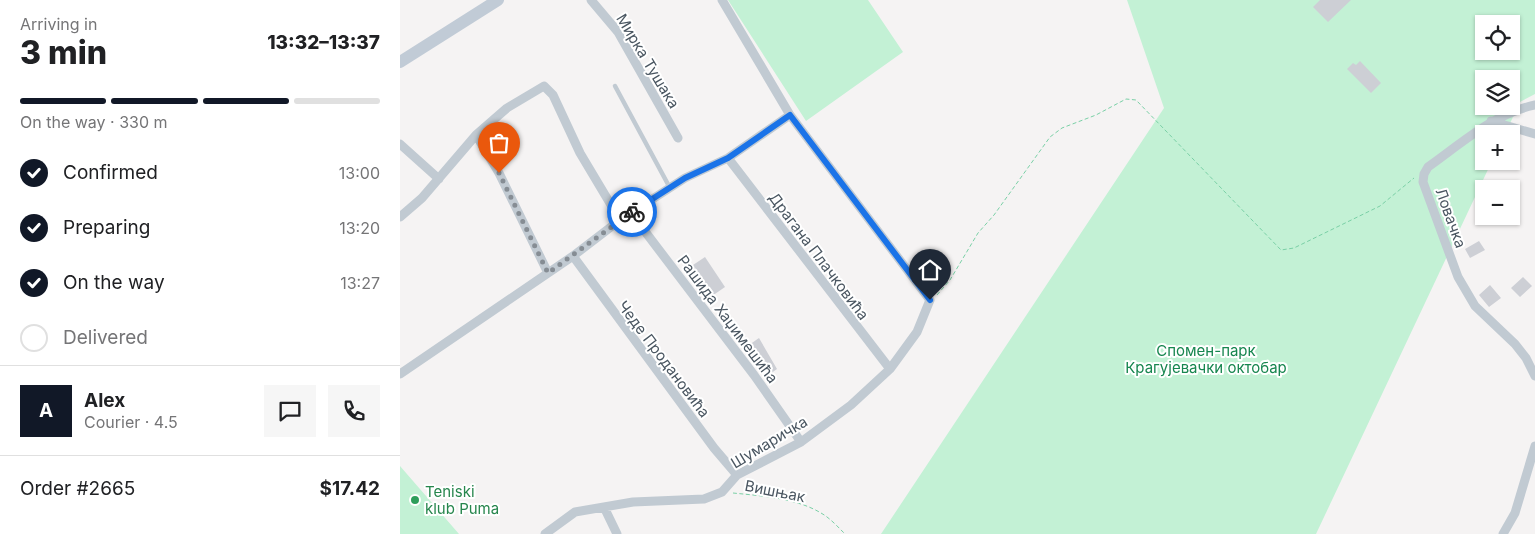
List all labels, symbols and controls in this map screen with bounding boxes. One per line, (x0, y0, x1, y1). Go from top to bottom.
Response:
street label: Мирка Тушака (612, 10, 684, 112)
text: Arriving in (20, 14, 97, 34)
map controls (1475, 15, 1520, 225)
button: locate (1475, 15, 1520, 60)
text: 13:32–13:37 (267, 31, 380, 54)
text: 3 min (20, 33, 107, 72)
button: layers (1475, 70, 1520, 115)
text: On the way · 330 m (20, 112, 168, 132)
pin (478, 122, 520, 173)
button: + (1475, 125, 1520, 170)
icon: bag (485, 129, 513, 157)
icon: check (20, 159, 48, 187)
text: Confirmed (63, 161, 158, 184)
text: 13:00 (339, 163, 380, 183)
button: − (1475, 180, 1520, 225)
street label: Ловачка (1431, 185, 1471, 251)
courier (607, 187, 657, 237)
street label: Драгана Плачковића (765, 188, 873, 324)
icon: bike (618, 198, 646, 226)
icon: check (20, 214, 48, 242)
text: Preparing (63, 216, 150, 239)
text: 13:20 (339, 218, 380, 238)
pin (909, 249, 951, 300)
street label: Рашида Хаџимешића (674, 251, 782, 387)
icon: home (916, 256, 944, 284)
icon: check (20, 269, 48, 297)
text: On the way (63, 271, 165, 294)
text: 13:27 (340, 273, 380, 293)
street label: Чеде Продановића (614, 297, 714, 421)
text: Delivered (63, 326, 148, 349)
park label: Спомен-парк Крагујевачки октобар (1125, 341, 1287, 377)
button: chat (264, 385, 316, 437)
button: phone (328, 385, 380, 437)
text: Alex (84, 389, 125, 412)
text: A (39, 399, 53, 422)
text: Courier · 4.5 (84, 412, 178, 432)
street label: Шумаричка (727, 412, 811, 472)
street label: Вишњак (743, 476, 807, 506)
text: Order #2665 (20, 477, 135, 500)
text: $17.42 (320, 477, 380, 500)
place label: Teniski klub Puma (425, 482, 499, 518)
marker: Teniski klub Puma (409, 494, 421, 506)

